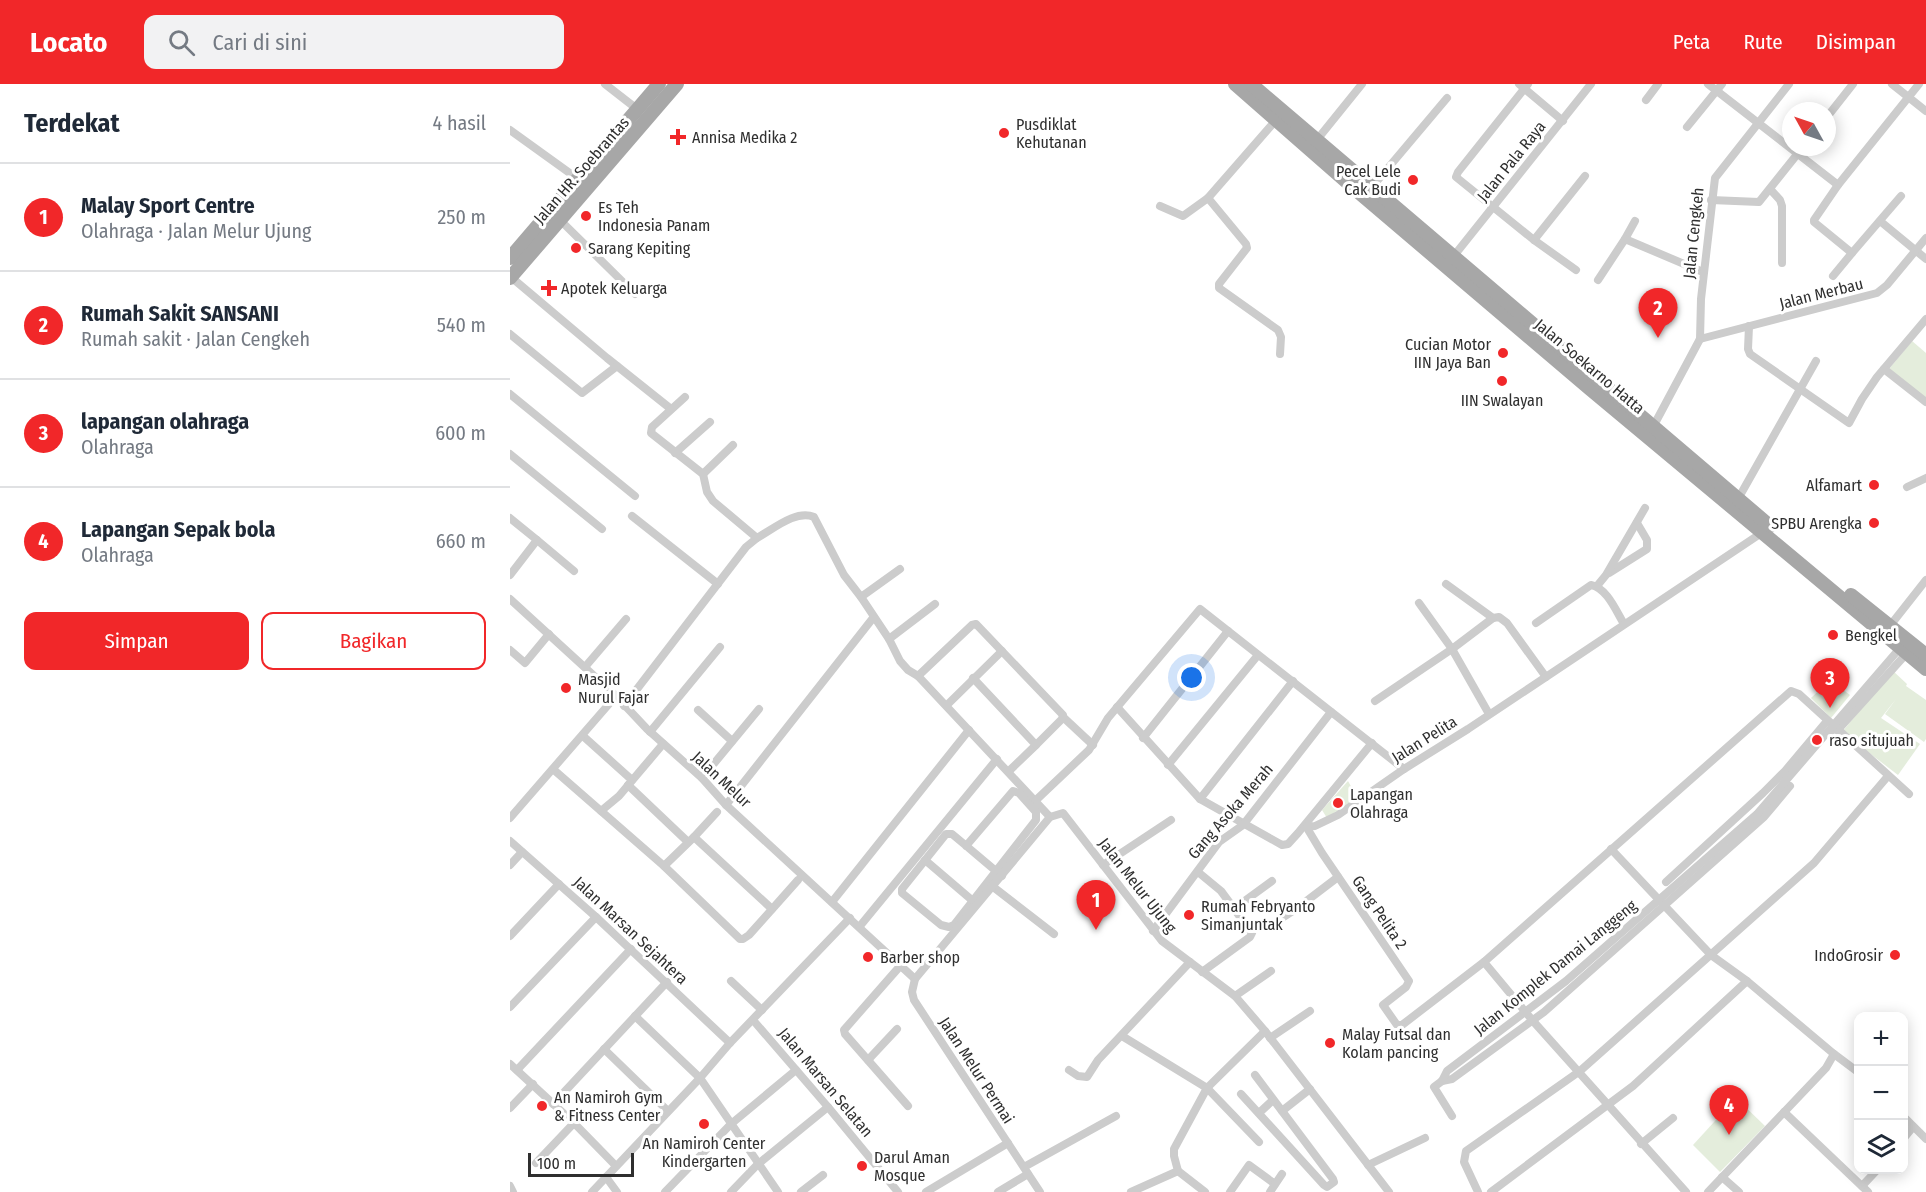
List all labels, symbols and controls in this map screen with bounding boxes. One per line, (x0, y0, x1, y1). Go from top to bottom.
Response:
search box (144, 15, 564, 69)
text: Locato (30, 26, 108, 59)
icon: search (165, 26, 198, 59)
text: Cari di sini (213, 29, 307, 56)
text: Peta (1673, 29, 1710, 55)
text: Rute (1743, 29, 1783, 55)
text: Disimpan (1816, 29, 1896, 55)
north arrow (1782, 102, 1836, 156)
text: Terdekat (24, 108, 120, 139)
text: 4 hasil (433, 111, 486, 135)
street label: Jalan HR. Soebrantas (530, 113, 633, 228)
place label: Pusdiklat Kehutanan (1016, 115, 1087, 152)
street label: Jalan Pala Raya (1473, 117, 1550, 205)
marker: Pusdiklat Kehutanan (997, 126, 1011, 140)
marker: Annisa Medika 2 (669, 128, 687, 146)
place label: Annisa Medika 2 (692, 128, 797, 147)
place label: Pecel Lele Cak Budi (1336, 162, 1401, 199)
marker: Pecel Lele Cak Budi (1406, 173, 1420, 187)
street label: Jalan Cengkeh (1679, 187, 1708, 280)
text: Malay Sport Centre (81, 192, 255, 219)
place label: Es Teh Indonesia Panam (598, 198, 710, 235)
text: 1 (39, 205, 48, 229)
text: 250 m (438, 205, 486, 229)
marker: Es Teh Indonesia Panam (579, 209, 593, 223)
text: Olahraga · Jalan Melur Ujung (81, 219, 312, 243)
place label: Sarang Kepiting (588, 239, 691, 258)
marker: Sarang Kepiting (569, 241, 583, 255)
street label: Jalan Merbau (1777, 274, 1865, 313)
place label: Apotek Keluarga (561, 279, 668, 298)
marker: Apotek Keluarga (542, 281, 556, 295)
pin: 2 (1638, 288, 1678, 338)
text: Rumah Sakit SANSANI (81, 300, 279, 327)
text: 2 (39, 313, 48, 337)
text: 540 m (437, 313, 486, 337)
street label: Jalan Soekarno Hatta (1531, 315, 1649, 418)
text: Rumah sakit · Jalan Cengkeh (81, 327, 310, 351)
place label: Cucian Motor IIN Jaya Ban (1405, 335, 1491, 372)
marker: Cucian Motor IIN Jaya Ban (1496, 346, 1510, 360)
marker: IIN Swalayan (1495, 374, 1509, 388)
place label: IIN Swalayan (1461, 391, 1543, 410)
text: lapangan olahraga (81, 408, 249, 435)
text: 3 (39, 421, 48, 445)
text: 600 m (435, 421, 486, 445)
text: Olahraga (81, 435, 154, 459)
place label: Alfamart (1806, 476, 1863, 495)
marker: Alfamart (1867, 478, 1881, 492)
place label: SPBU Arengka (1771, 514, 1862, 533)
text: Lapangan Sepak bola (81, 516, 275, 543)
marker: SPBU Arengka (1867, 516, 1881, 530)
text: 4 (38, 529, 49, 553)
text: 660 m (436, 529, 486, 553)
text: Olahraga (81, 543, 154, 567)
button: Simpan (24, 612, 249, 670)
button: Bagikan (261, 612, 486, 670)
place label: Bengkel (1845, 626, 1897, 645)
marker: Bengkel (1826, 628, 1840, 642)
pin: 3 (1810, 658, 1850, 708)
your location (1177, 663, 1206, 692)
place label: Masjid Nurul Fajar (578, 670, 650, 707)
marker: Masjid Nurul Fajar (559, 681, 573, 695)
street label: Jalan Pelita (1388, 712, 1460, 767)
place label: raso situjuah (1829, 731, 1914, 750)
marker: raso situjuah (1810, 733, 1824, 747)
street label: Jalan Melur (688, 747, 755, 812)
street label: Gang Asoka Merah (1184, 760, 1277, 863)
place label: Lapangan Olahraga (1350, 785, 1413, 822)
marker: Lapangan Olahraga (1331, 796, 1345, 810)
street label: Jalan Melur Ujung (1095, 834, 1181, 937)
street label: Jalan Marsan Sejahtera (569, 872, 692, 988)
street label: Gang Pelita 2 (1348, 872, 1411, 953)
pin: 1 (1076, 880, 1116, 930)
street label: Jalan Komplek Damai Langgeng (1470, 896, 1641, 1039)
place label: Rumah Febryanto Simanjuntak (1201, 897, 1315, 934)
marker: Rumah Febryanto Simanjuntak (1182, 908, 1196, 922)
place label: IndoGrosir (1814, 946, 1883, 965)
place label: Barber shop (880, 948, 960, 967)
marker: IndoGrosir (1888, 948, 1902, 962)
marker: Barber shop (861, 950, 875, 964)
map controls (1854, 1012, 1908, 1174)
button: + (1854, 1012, 1908, 1066)
street label: Jalan Melur Permai (935, 1014, 1018, 1127)
street label: Jalan Marsan Selatan (774, 1024, 877, 1141)
place label: Malay Futsal dan Kolam pancing (1342, 1025, 1451, 1062)
marker: Malay Futsal dan Kolam pancing (1323, 1036, 1337, 1050)
button: − (1854, 1066, 1908, 1120)
pin: 4 (1710, 1086, 1748, 1135)
place label: An Namiroh Gym & Fitness Center (554, 1088, 663, 1125)
marker: An Namiroh Gym & Fitness Center (535, 1099, 549, 1113)
marker: An Namiroh Center Kindergarten (697, 1117, 711, 1131)
button: layers (1854, 1120, 1908, 1174)
place label: An Namiroh Center Kindergarten (643, 1134, 766, 1171)
place label: Darul Aman Mosque (874, 1148, 950, 1185)
scale bar (528, 1150, 634, 1178)
text: 100 m (537, 1154, 576, 1173)
marker: Darul Aman Mosque (855, 1159, 869, 1173)

